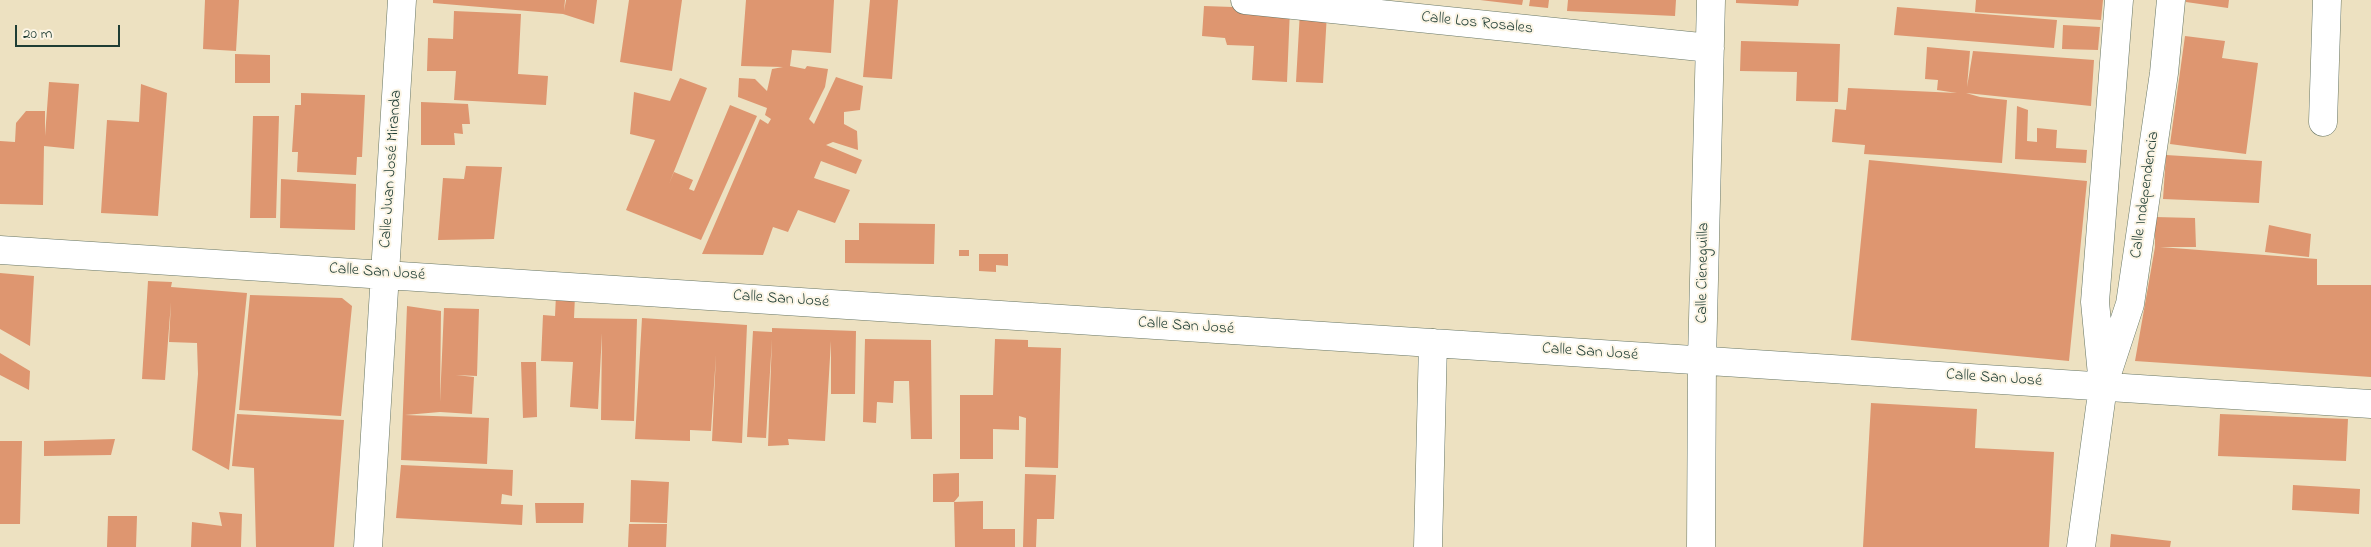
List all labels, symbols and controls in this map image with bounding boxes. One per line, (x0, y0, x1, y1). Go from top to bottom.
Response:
street label: Calle Los Rosales (1420, 9, 1534, 39)
scale bar (18, 15, 122, 47)
text: 20 m (23, 23, 52, 45)
street label: Calle Juan José Miranda (377, 89, 407, 249)
street label: Calle Independencia (2128, 130, 2164, 260)
street label: Calle Cieneguilla (1694, 222, 1714, 324)
street label: Calle San José (328, 260, 426, 286)
street label: Calle San José (732, 287, 830, 313)
street label: Calle San José (1137, 314, 1235, 340)
street label: Calle San José (1541, 340, 1639, 366)
street label: Calle San José (1945, 366, 2043, 392)

